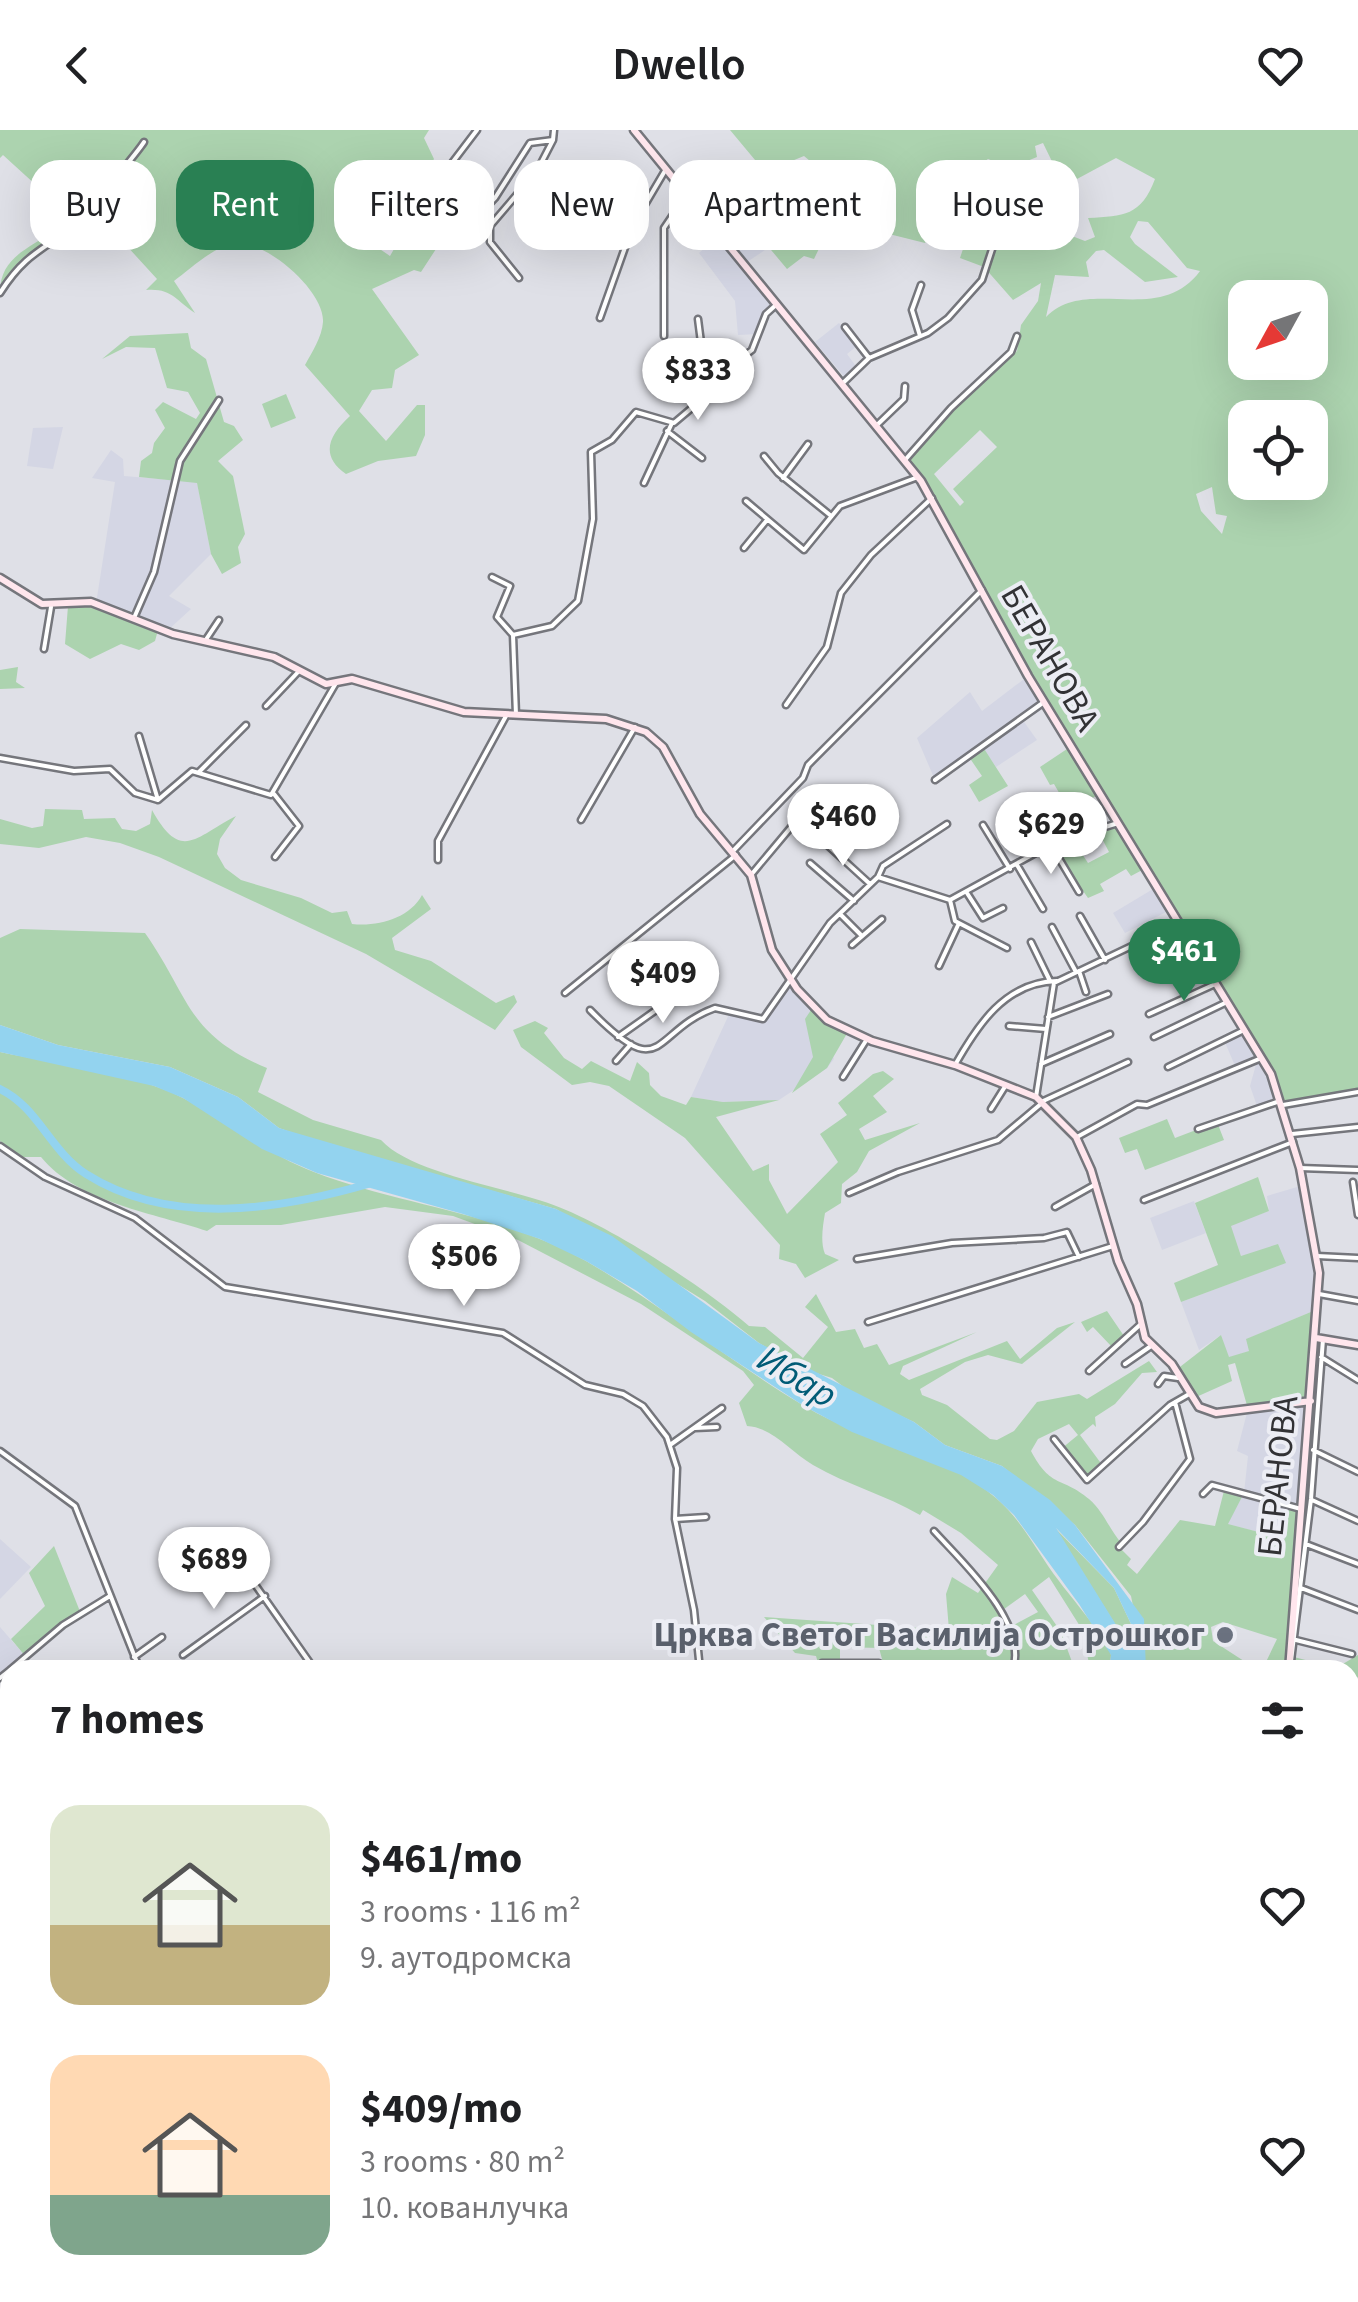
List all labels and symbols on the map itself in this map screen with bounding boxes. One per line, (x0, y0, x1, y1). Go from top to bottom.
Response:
north arrow (1228, 280, 1328, 380)
pin: $833 (639, 338, 757, 423)
street label: БЕРАНОВА (988, 576, 1112, 740)
pin: $460 (784, 784, 902, 869)
pin: $629 (992, 792, 1110, 877)
pin: $461 (1125, 919, 1243, 1004)
pin: $409 (604, 941, 722, 1026)
pin: $506 (405, 1224, 523, 1309)
water label: Ибар (747, 1332, 847, 1422)
street label: БЕРАНОВА (1245, 1393, 1311, 1559)
pin: $689 (155, 1527, 273, 1612)
place label: Црква Светог Василија Острошког (653, 1610, 1205, 1660)
marker: Црква Светог Василија Острошког (1214, 1624, 1236, 1646)

